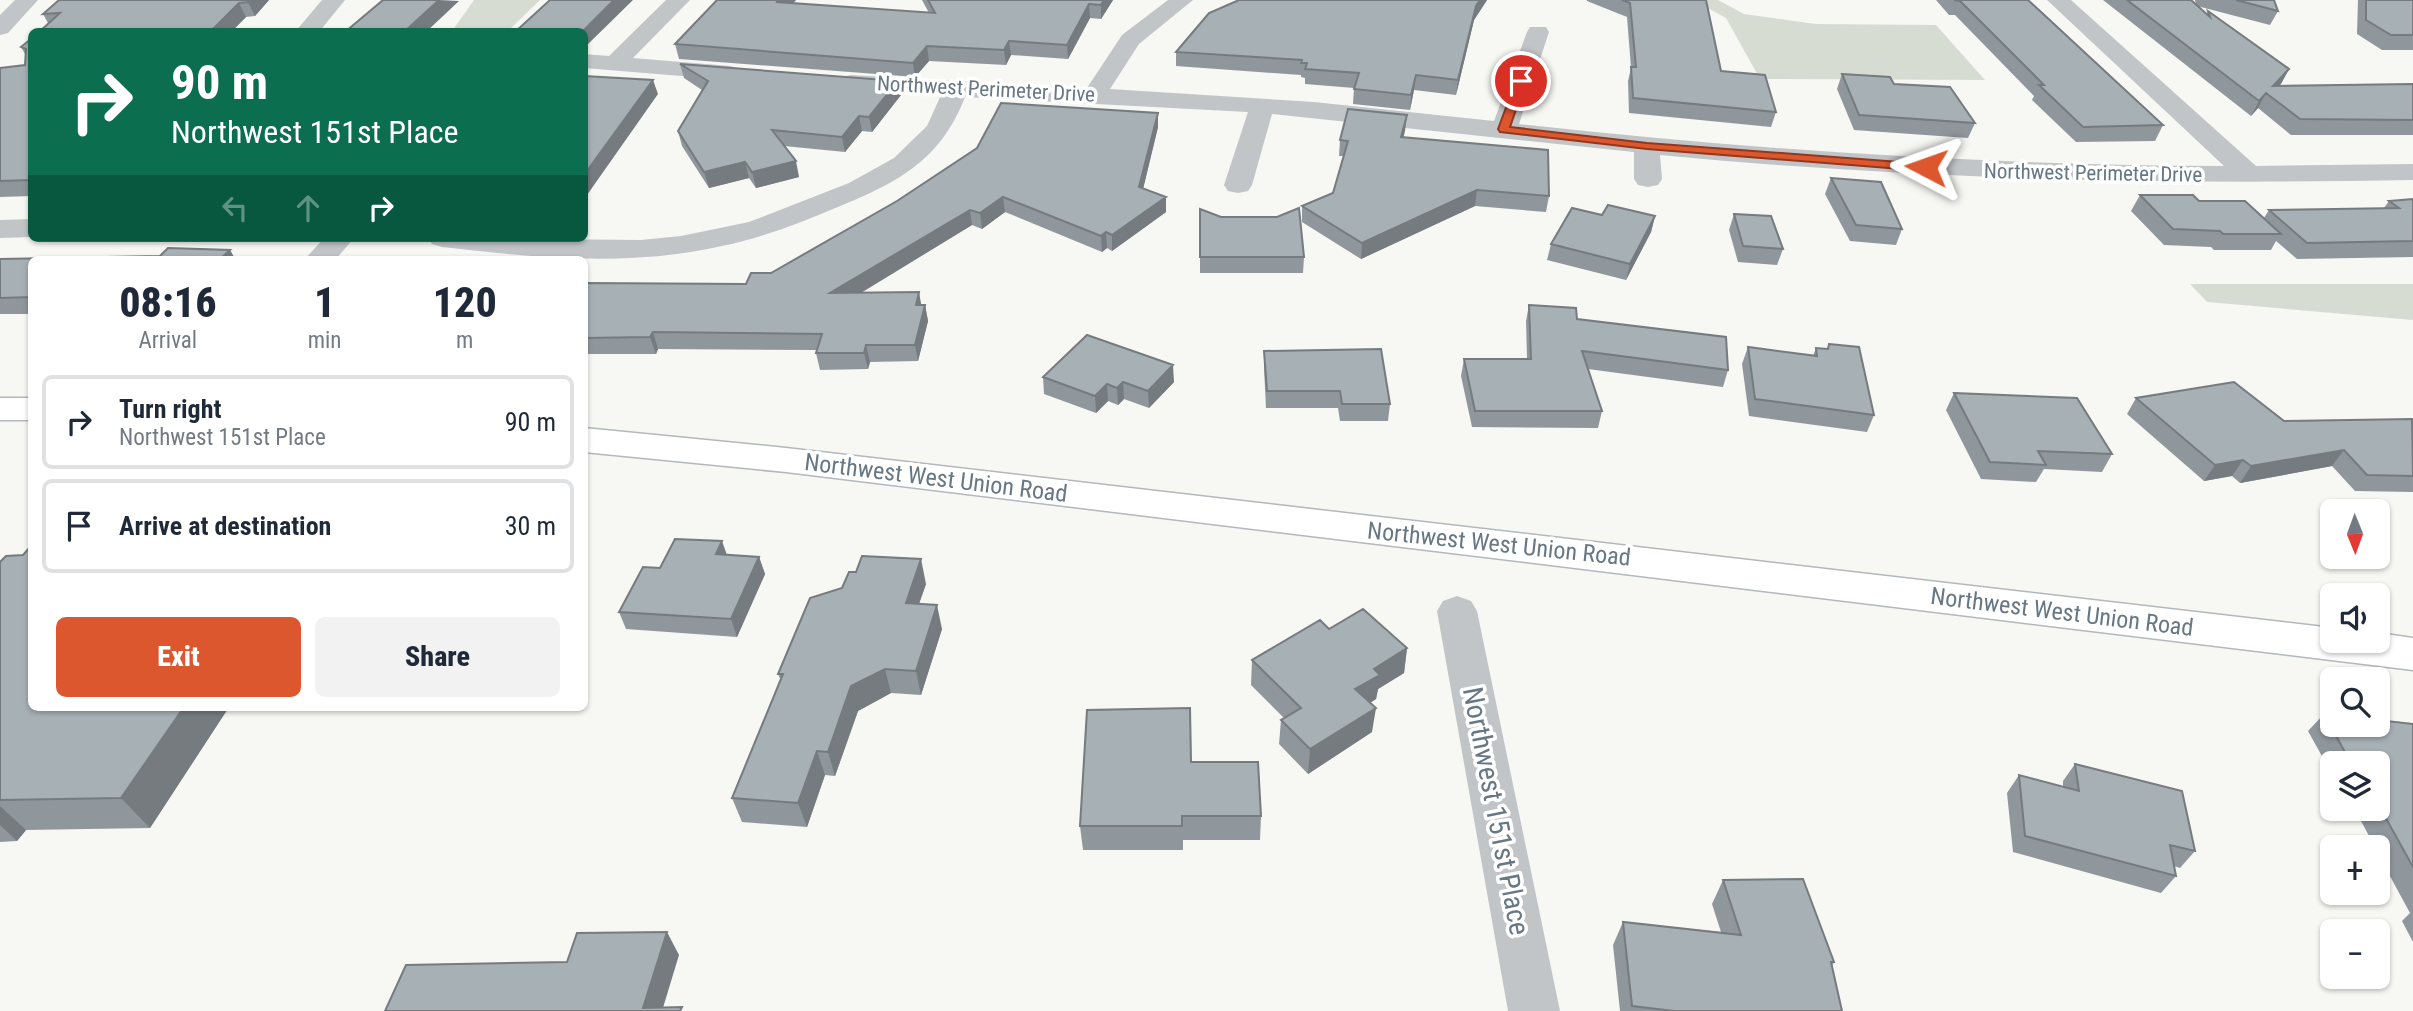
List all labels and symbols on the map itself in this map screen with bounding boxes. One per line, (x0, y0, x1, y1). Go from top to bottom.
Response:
pin (1491, 51, 1551, 111)
street label: Northwest Perimeter Drive (876, 71, 1096, 107)
position arrow (1889, 130, 1963, 204)
street label: Northwest Perimeter Drive (1984, 159, 2203, 187)
street label: Northwest West Union Road (803, 448, 1069, 508)
north arrow (2320, 499, 2390, 569)
street label: Northwest West Union Road (1366, 516, 1632, 572)
street label: Northwest West Union Road (1929, 582, 2195, 642)
street label: Northwest 151st Place (1456, 684, 1536, 938)

